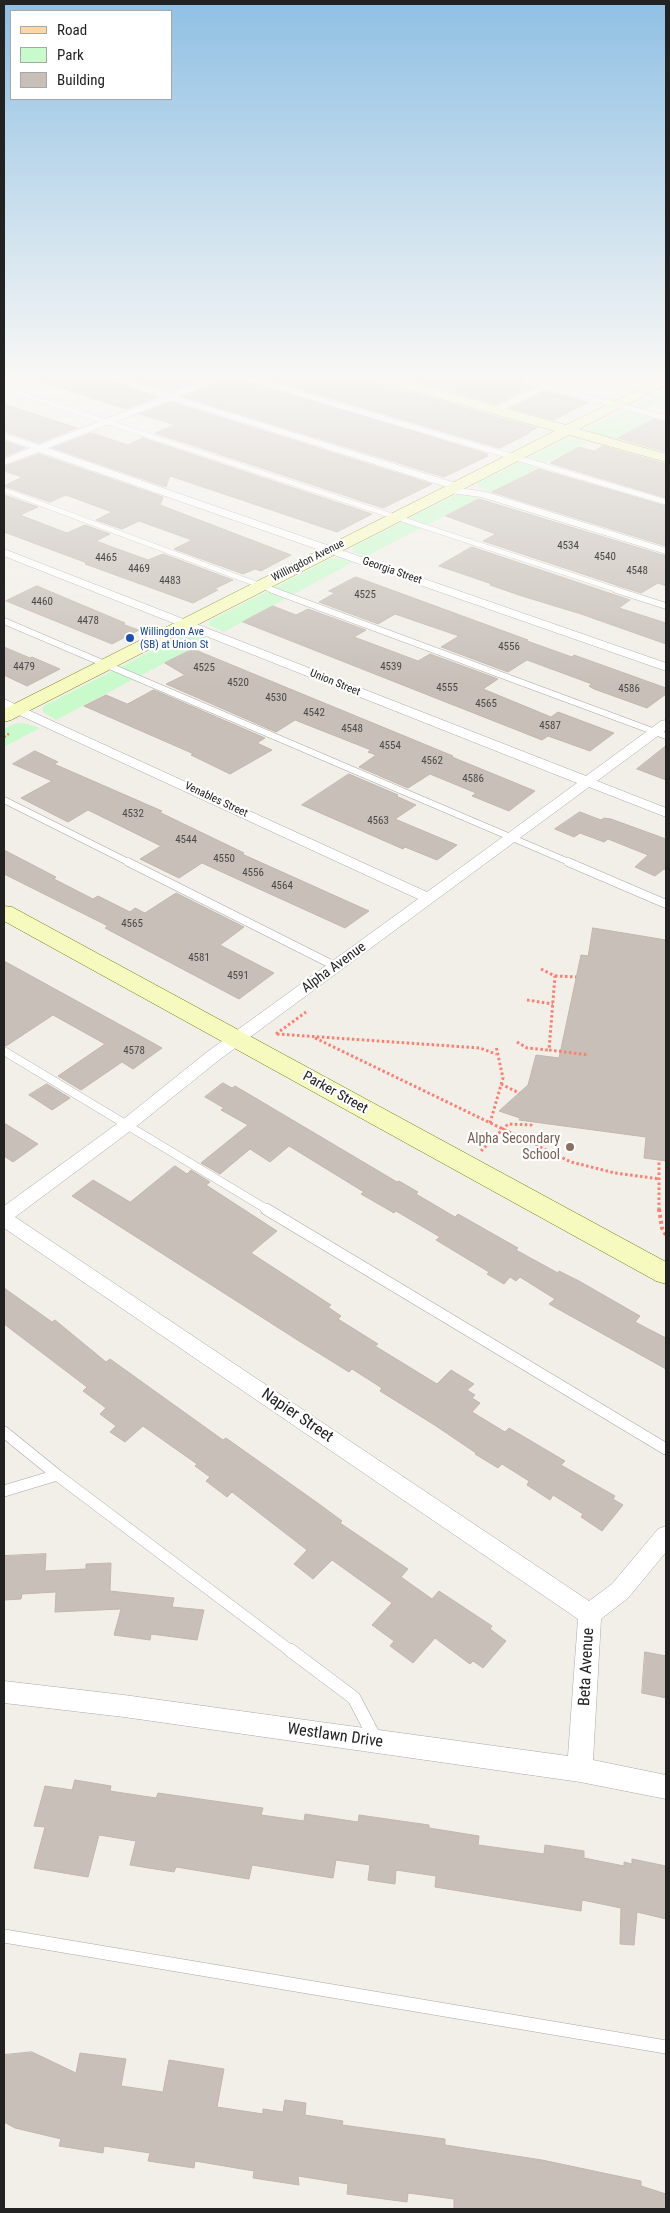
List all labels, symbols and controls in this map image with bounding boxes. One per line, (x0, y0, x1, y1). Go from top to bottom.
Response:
legend (10, 10, 172, 100)
text: Road (57, 21, 87, 39)
text: Park (57, 46, 84, 64)
text: Building (57, 71, 105, 89)
street label: Willingdon Avenue (269, 537, 347, 585)
house number: 4534 (557, 539, 579, 553)
house number: 4540 (594, 550, 616, 564)
house number: 4465 (95, 551, 117, 565)
street label: Georgia Street (361, 555, 423, 587)
house number: 4469 (128, 562, 150, 576)
house number: 4548 (626, 564, 648, 578)
house number: 4483 (159, 574, 181, 588)
house number: 4525 (354, 588, 376, 602)
house number: 4460 (31, 595, 53, 609)
house number: 4478 (77, 614, 99, 628)
place label: Willingdon Ave (SB) at Union St (140, 625, 209, 651)
marker: Willingdon Ave (SB) at Union St (124, 632, 136, 644)
house number: 4556 (498, 640, 520, 654)
house number: 4479 (13, 660, 35, 674)
house number: 4539 (380, 660, 402, 674)
house number: 4525 (193, 661, 215, 675)
street label: Union Street (308, 667, 362, 699)
house number: 4520 (227, 676, 249, 690)
house number: 4555 (436, 681, 458, 695)
house number: 4586 (618, 682, 640, 696)
house number: 4530 (265, 691, 287, 705)
house number: 4565 (475, 697, 497, 711)
house number: 4542 (303, 706, 325, 720)
house number: 4587 (539, 719, 561, 733)
house number: 4548 (341, 722, 363, 736)
house number: 4554 (379, 739, 401, 753)
house number: 4562 (421, 754, 443, 768)
house number: 4586 (462, 772, 484, 786)
street label: Venables Street (182, 780, 250, 820)
house number: 4532 (122, 807, 144, 821)
house number: 4563 (367, 814, 389, 828)
house number: 4544 (175, 833, 197, 847)
house number: 4550 (213, 852, 235, 866)
house number: 4556 (242, 866, 264, 880)
house number: 4564 (271, 879, 293, 893)
house number: 4565 (121, 917, 143, 931)
street label: Alpha Avenue (299, 939, 369, 997)
house number: 4581 (188, 951, 210, 965)
house number: 4591 (227, 969, 249, 983)
house number: 4578 (123, 1044, 145, 1058)
street label: Parker Street (300, 1068, 370, 1118)
place label: Alpha Secondary School (467, 1131, 560, 1164)
marker: Alpha Secondary School (564, 1141, 576, 1153)
street label: Napier Street (257, 1385, 337, 1447)
street label: Beta Avenue (575, 1627, 599, 1707)
street label: Westlawn Drive (286, 1720, 384, 1752)

